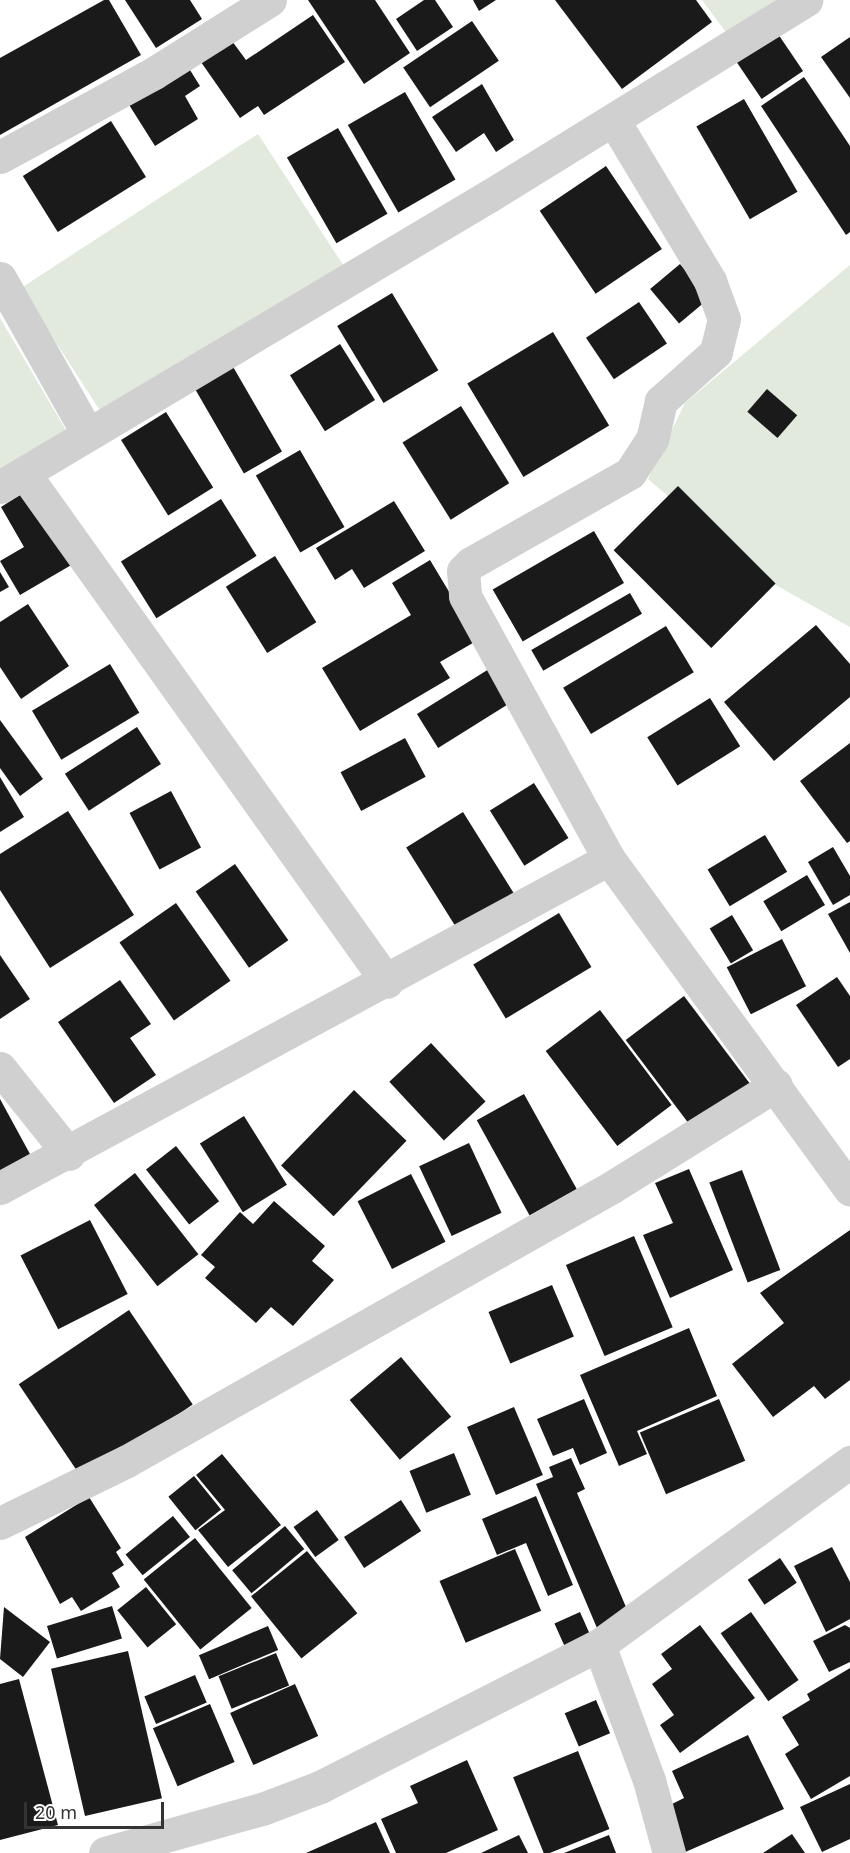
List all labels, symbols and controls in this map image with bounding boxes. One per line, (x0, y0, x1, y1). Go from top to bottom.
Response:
scale bar (27, 1790, 166, 1828)
text: 20 m (35, 1800, 77, 1824)

